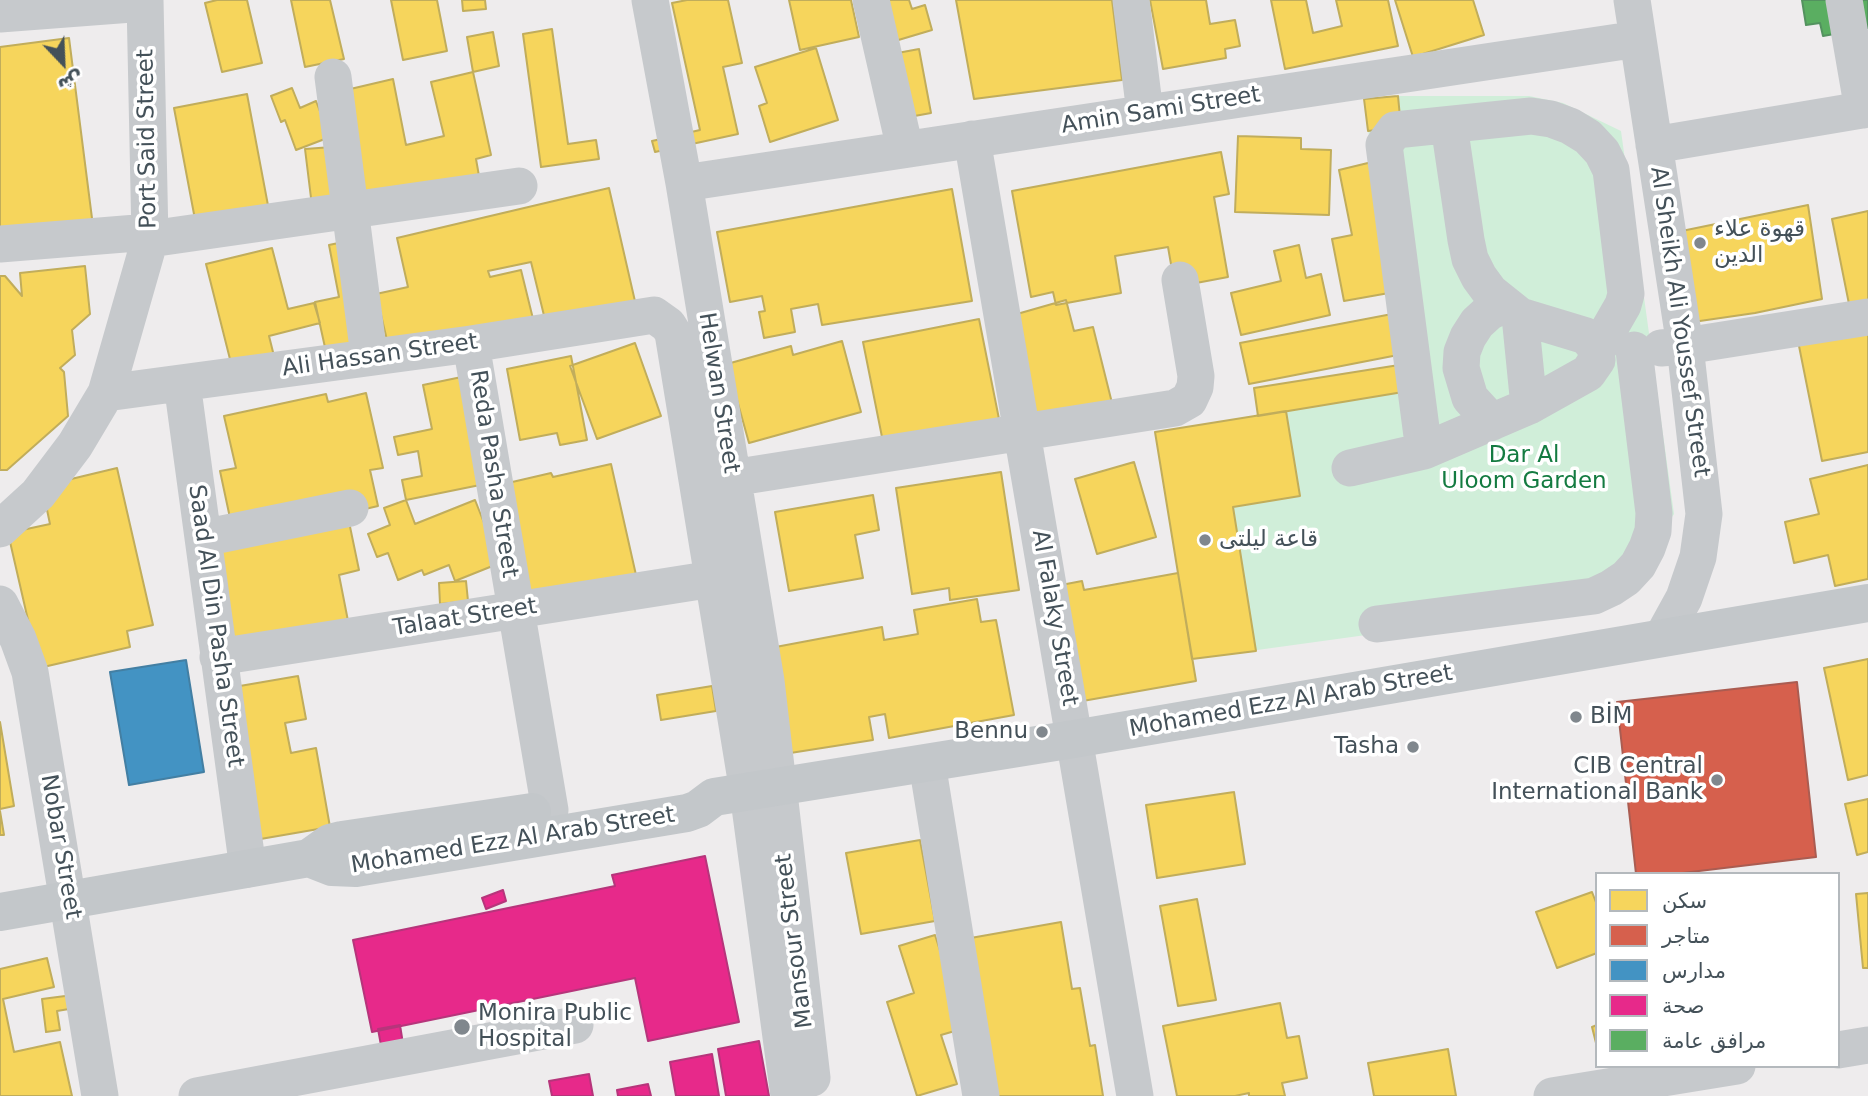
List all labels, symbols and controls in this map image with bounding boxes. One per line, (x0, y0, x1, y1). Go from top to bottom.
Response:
north arrow (28, 28, 98, 98)
street label: Port Said Street (133, 49, 163, 229)
text: ش (55, 67, 88, 98)
street label: Amin Sami Street (1060, 82, 1262, 140)
street label: Al Sheikh Ali Youssef Street (1644, 165, 1714, 479)
place label: قهوة علاء الدين (1714, 216, 1805, 270)
marker: قهوة علاء الدين (1692, 235, 1708, 251)
street label: Helwan Street (692, 311, 744, 475)
street label: Ali Hassan Street (281, 329, 479, 383)
street label: Reda Pasha Street (463, 368, 523, 580)
park label: Dar Al Uloom Garden (1441, 442, 1607, 496)
street label: Saad Al Din Pasha Street (182, 483, 248, 769)
place label: قاعة ليلتى (1219, 526, 1318, 554)
street label: Al Falaky Street (1025, 528, 1083, 708)
marker: قاعة ليلتى (1197, 532, 1213, 548)
street label: Talaat Street (391, 593, 539, 643)
street label: Mohamed Ezz Al Arab Street (1127, 660, 1455, 744)
place label: BİM (1590, 703, 1632, 731)
marker: BİM (1568, 709, 1584, 725)
place label: Bennu (954, 718, 1028, 746)
marker: Bennu (1034, 724, 1050, 740)
place label: Tasha (1334, 733, 1399, 761)
marker: Tasha (1405, 739, 1421, 755)
place label: CIB Central International Bank (1491, 753, 1703, 807)
street label: Nobar Street (34, 772, 86, 922)
marker: CIB Central International Bank (1709, 772, 1725, 788)
street label: Mohamed Ezz Al Arab Street (349, 802, 677, 880)
street label: Mansour Street (771, 852, 819, 1030)
legend (1595, 872, 1840, 1068)
text: سكن (1662, 889, 1707, 913)
text: متاجر (1662, 924, 1711, 948)
text: مدارس (1662, 959, 1726, 983)
text: صحة (1662, 994, 1705, 1018)
place label: Monira Public Hospital (478, 1000, 632, 1054)
marker: Monira Public Hospital (452, 1017, 472, 1037)
text: مرافق عامة (1662, 1029, 1766, 1053)

